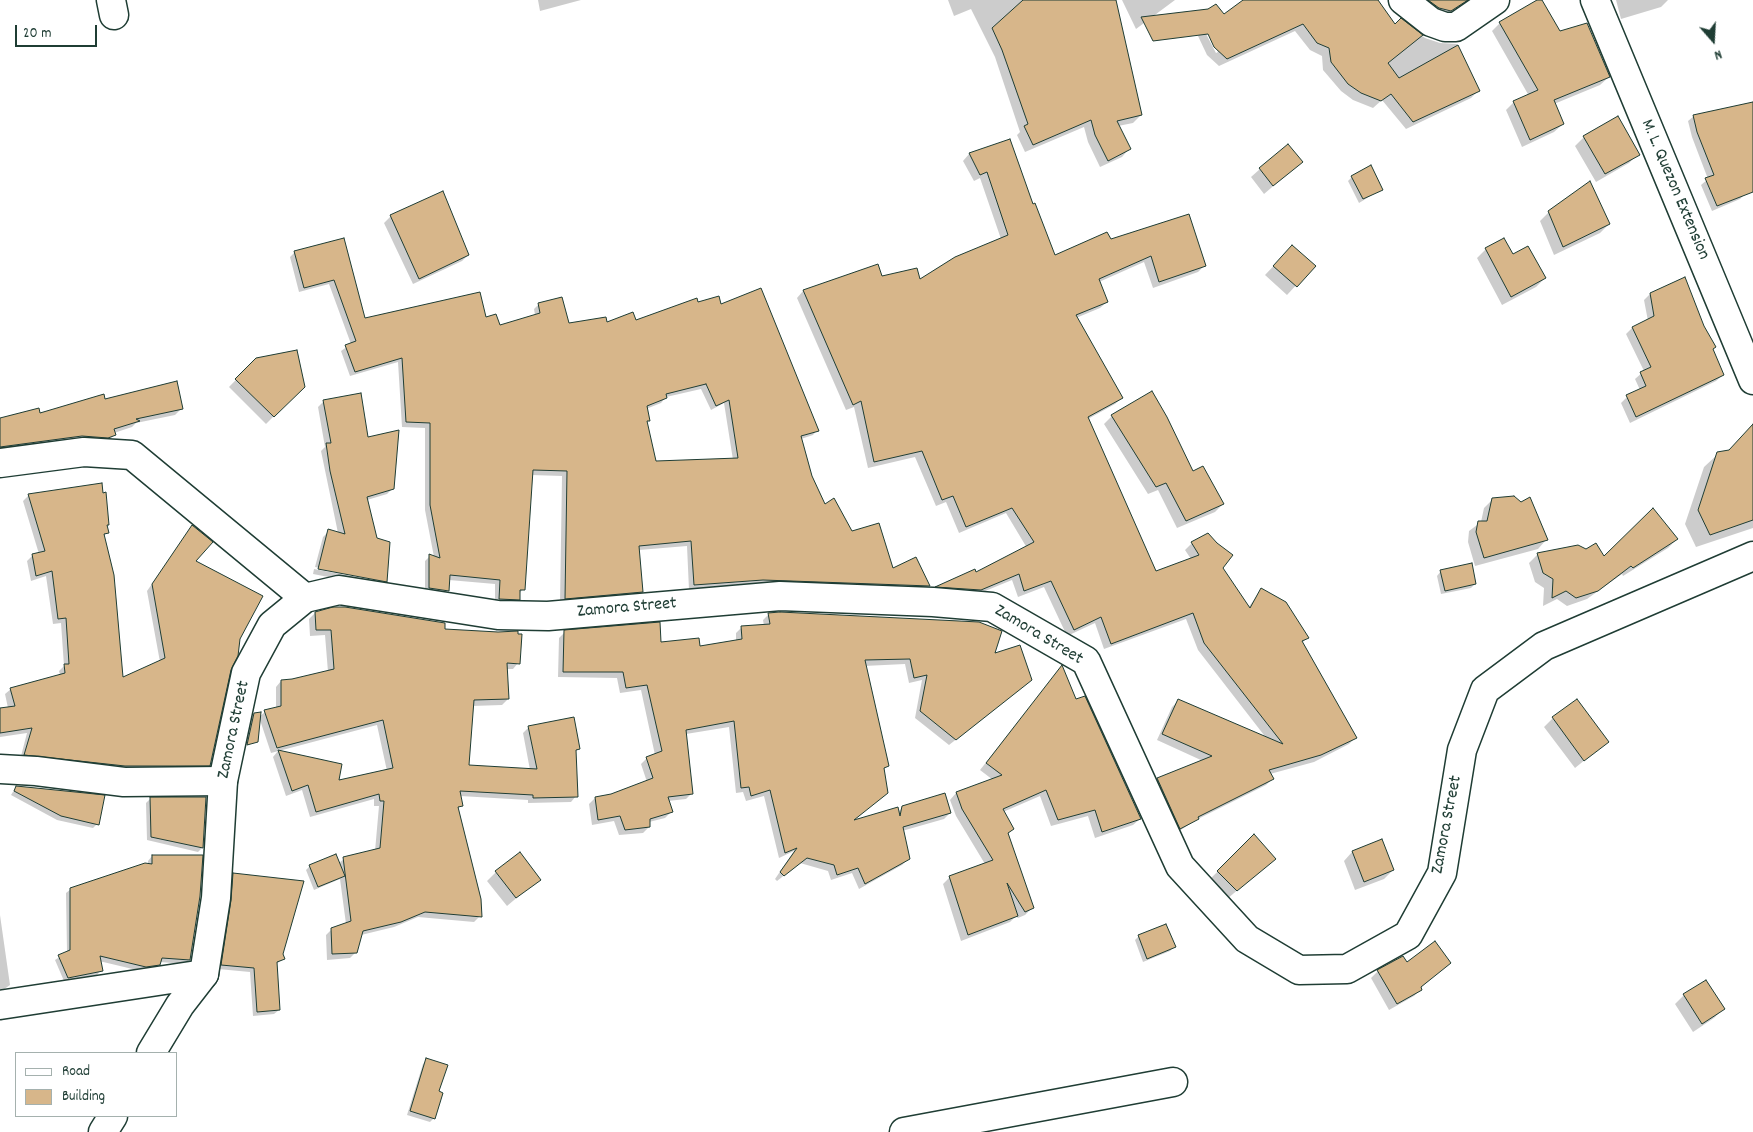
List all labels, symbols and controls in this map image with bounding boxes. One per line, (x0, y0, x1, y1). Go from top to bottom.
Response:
scale bar (18, 15, 100, 47)
north arrow (1688, 15, 1738, 65)
text: 20 m (23, 23, 51, 45)
text: N (1711, 44, 1724, 65)
street label: M. L. Quezon Extension (1635, 117, 1713, 263)
street label: Zamora Street (576, 594, 678, 624)
street label: Zamora Street (990, 601, 1086, 671)
street label: Zamora Street (214, 679, 256, 781)
street label: Zamora Street (1428, 774, 1468, 876)
legend (15, 1052, 178, 1117)
text: Road (62, 1061, 90, 1083)
text: Building (62, 1086, 105, 1108)

